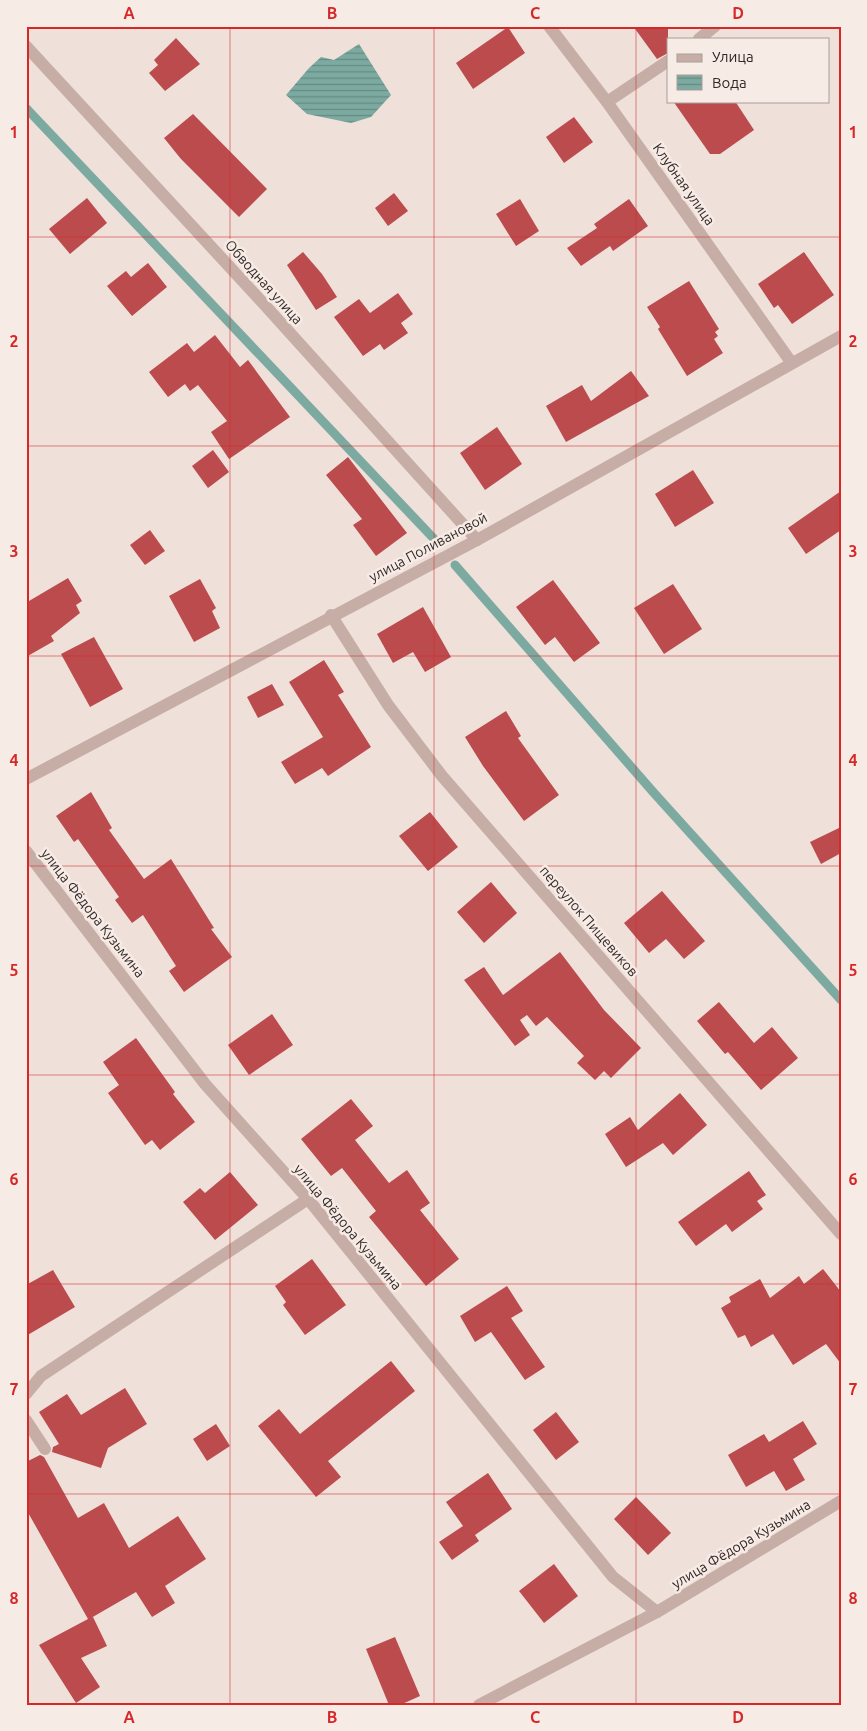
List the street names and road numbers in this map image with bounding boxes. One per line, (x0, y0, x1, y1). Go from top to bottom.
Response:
street label: Клубная улица (650, 140, 718, 228)
street label: Обводная улица (222, 237, 306, 327)
street label: улица Поливановой (366, 509, 490, 585)
street label: улица Фёдора Кузьмина (38, 845, 148, 981)
street label: переулок Пищевиков (537, 863, 641, 979)
street label: улица Фёдора Кузьмина (291, 1161, 405, 1293)
street label: улица Фёдора Кузьмина (669, 1496, 813, 1592)

